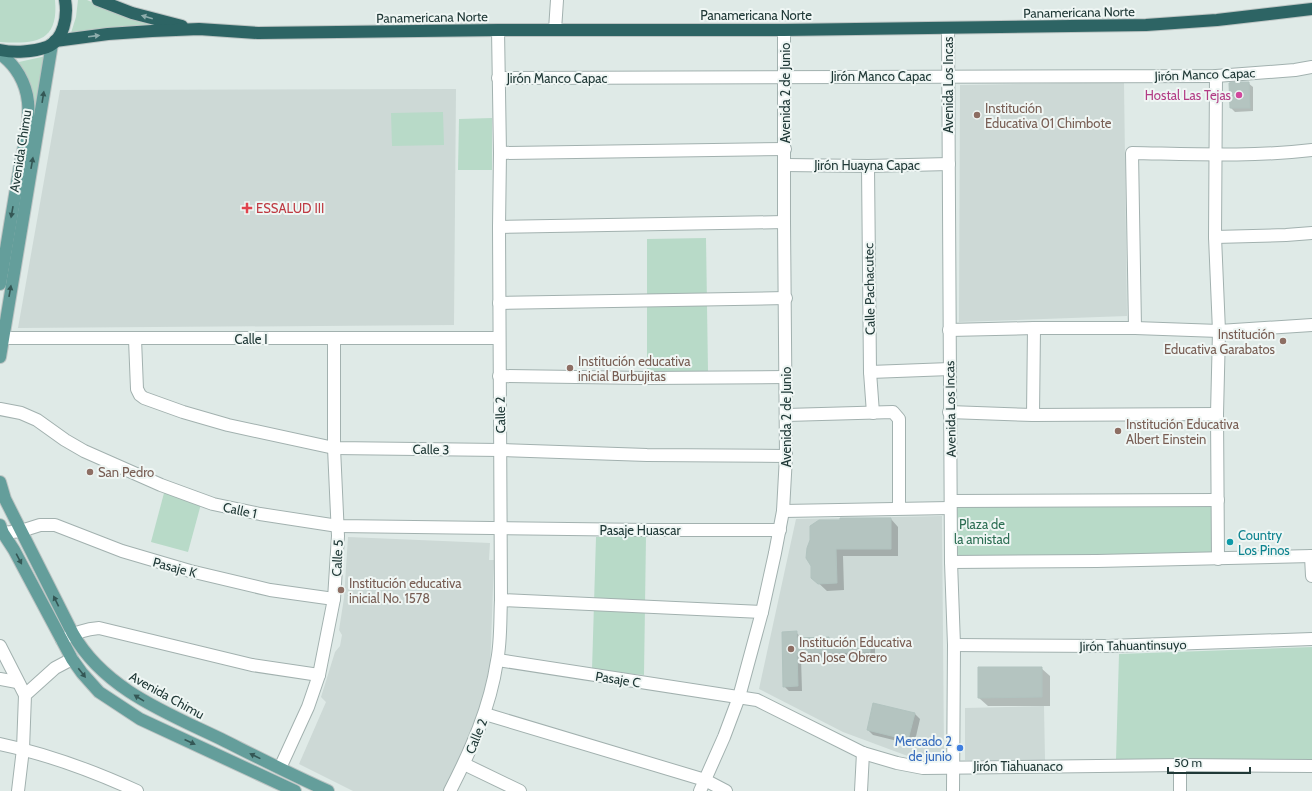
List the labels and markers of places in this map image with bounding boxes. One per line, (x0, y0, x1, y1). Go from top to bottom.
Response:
place label: Hostal Las Tejas (1145, 87, 1232, 104)
marker: Hostal Las Tejas (1234, 90, 1244, 100)
place label: Institución Educativa 01 Chimbote (985, 100, 1112, 131)
marker: Institución Educativa 01 Chimbote (972, 110, 982, 120)
place label: ESSALUD III (256, 200, 324, 216)
marker: ESSALUD III (241, 202, 253, 214)
place label: Institución Educativa Garabatos (1164, 326, 1276, 357)
marker: Institución Educativa Garabatos (1278, 336, 1288, 346)
place label: Institución educativa inicial Burbujitas (578, 353, 691, 385)
marker: Institución educativa inicial Burbujitas (565, 363, 575, 373)
place label: Institución Educativa Albert Einstein (1126, 416, 1240, 447)
marker: Institución Educativa Albert Einstein (1113, 426, 1123, 436)
place label: San Pedro (98, 464, 154, 480)
marker: San Pedro (85, 467, 95, 477)
place label: Country Los Pinos (1238, 527, 1290, 558)
marker: Country Los Pinos (1225, 537, 1235, 547)
place label: Institución educativa inicial No. 1578 (349, 575, 462, 606)
marker: Institución educativa inicial No. 1578 (336, 585, 346, 595)
place label: Institución Educativa San Jose Obrero (799, 634, 913, 665)
marker: Institución Educativa San Jose Obrero (786, 644, 796, 654)
place label: Mercado 2 de junio (895, 733, 952, 765)
marker: Mercado 2 de junio (955, 743, 965, 753)

